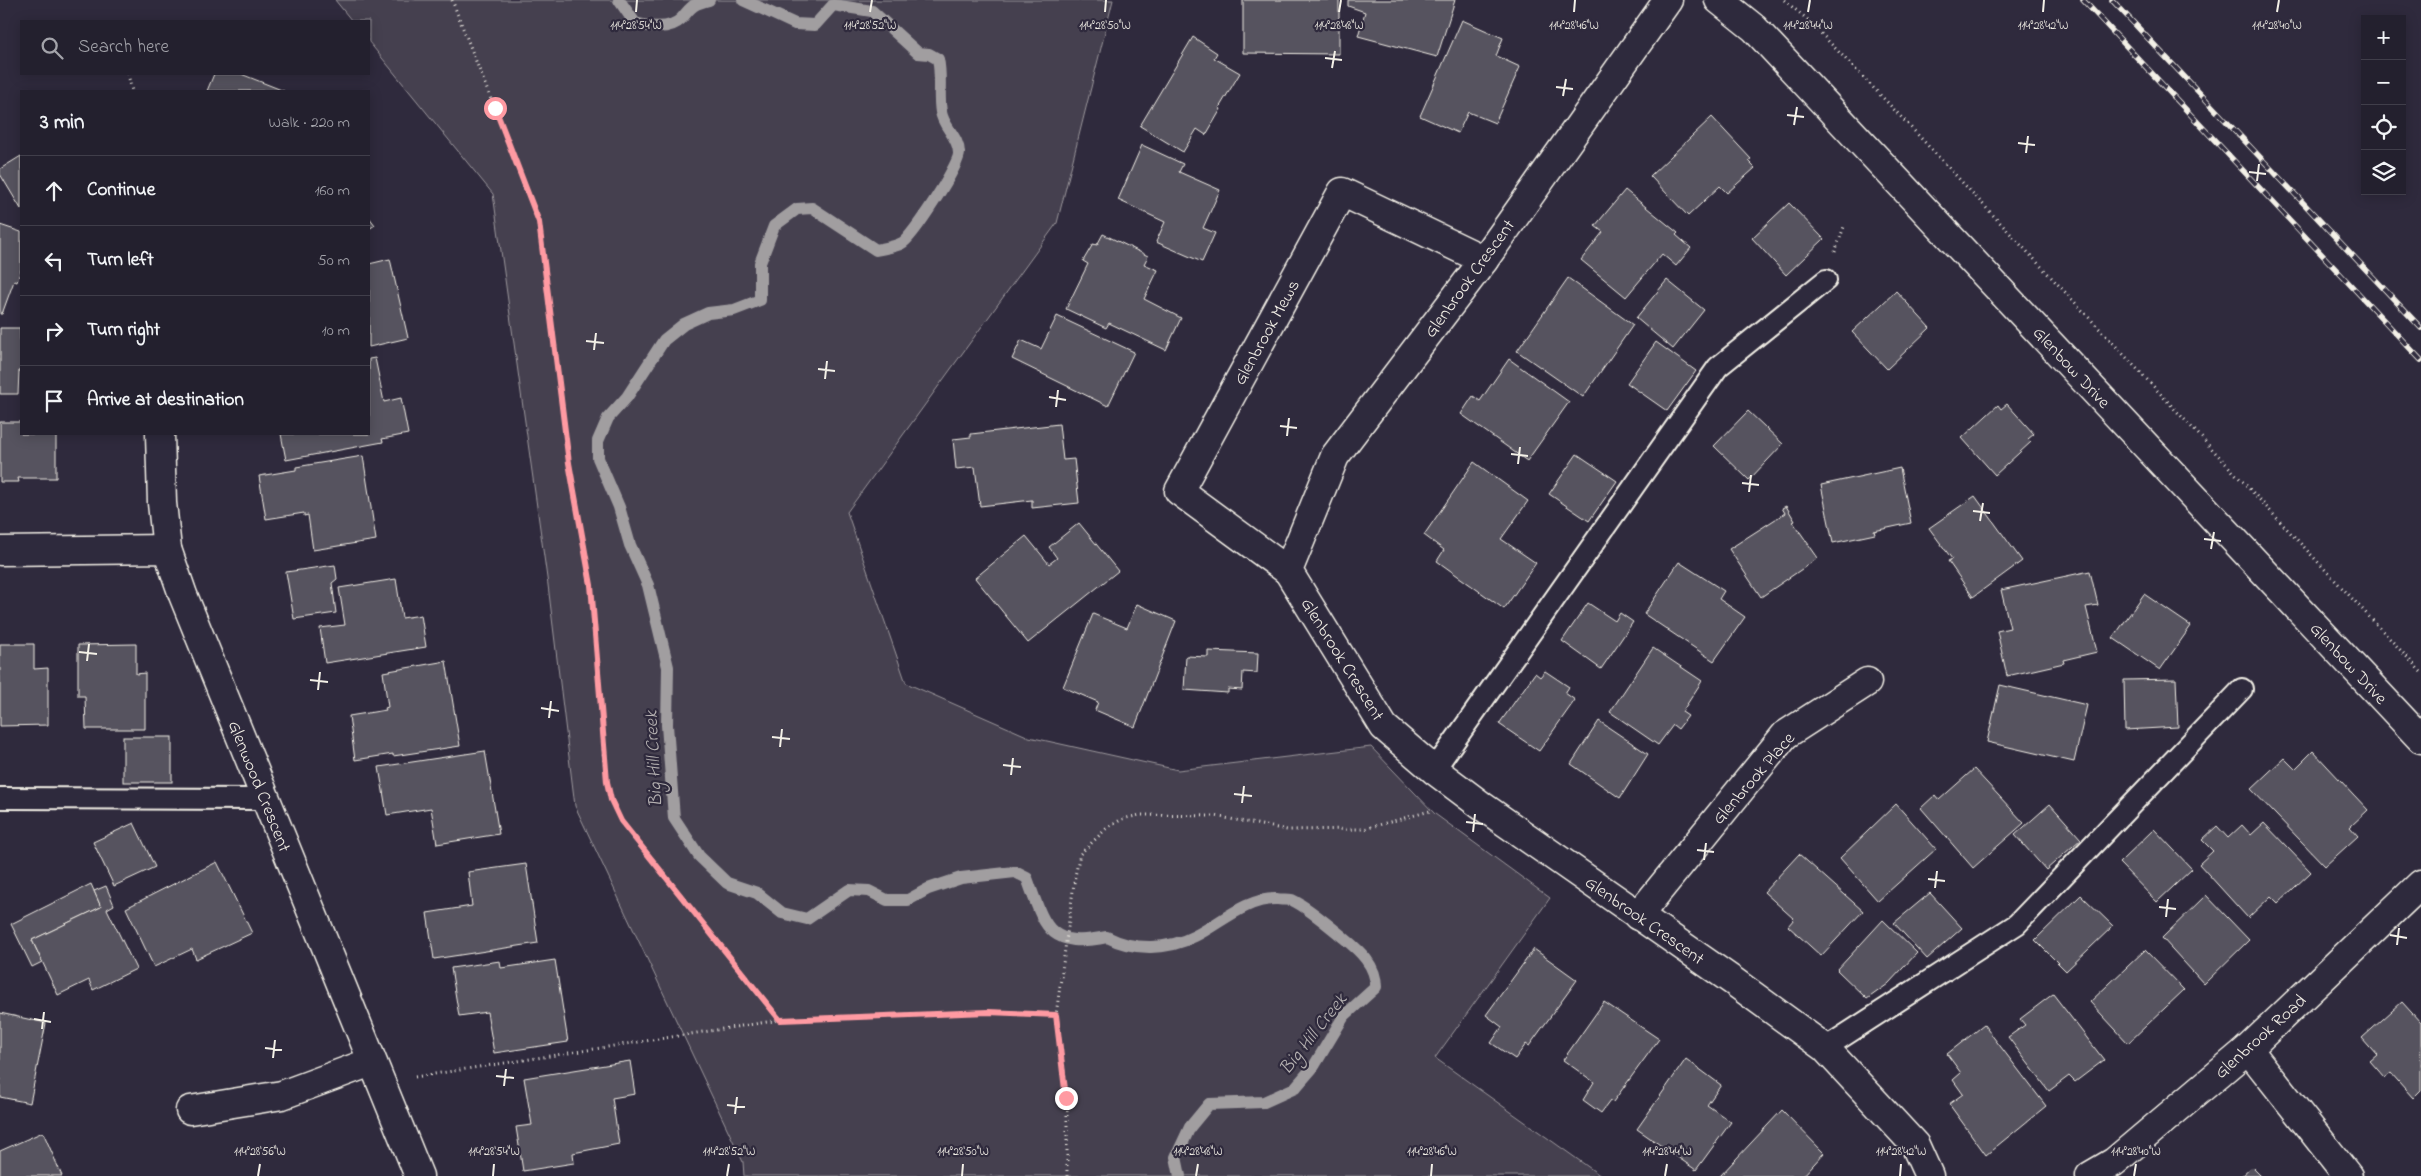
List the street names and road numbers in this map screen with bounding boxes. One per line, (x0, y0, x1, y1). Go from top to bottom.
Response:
street label: Glenbrook Crescent (1419, 215, 1522, 344)
street label: Glenbrook Mews (1228, 276, 1307, 390)
street label: Glenbow Drive (2026, 321, 2116, 416)
street label: Glenbrook Crescent (1293, 594, 1390, 727)
street label: Glenbow Drive (2303, 617, 2393, 712)
street label: Glenwood Crescent (220, 717, 296, 856)
street label: Glenbrook Place (1707, 727, 1803, 831)
street label: Glenbrook Crescent (1579, 871, 1709, 973)
street label: Glenbrook Road (2210, 989, 2313, 1086)

